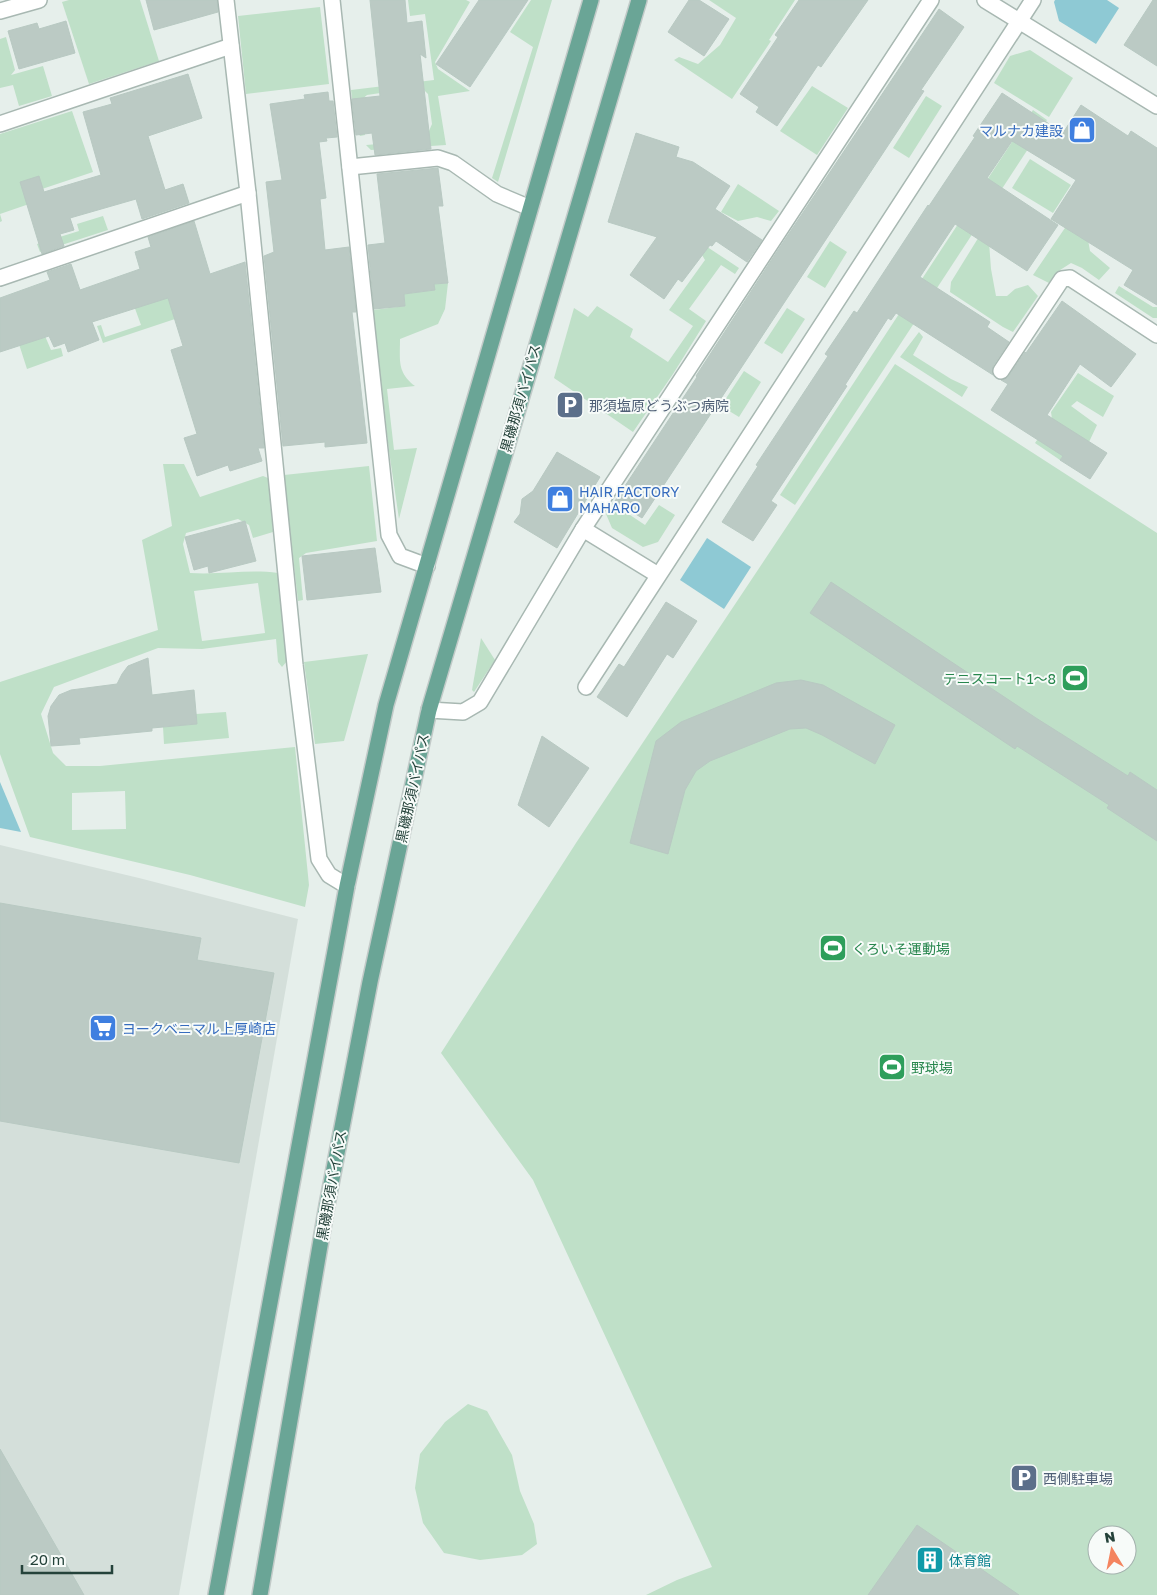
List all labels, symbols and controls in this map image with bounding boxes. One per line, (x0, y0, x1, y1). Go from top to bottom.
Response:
shop icon: マルナカ建設 (1067, 115, 1097, 145)
place label: マルナカ建設 (979, 122, 1063, 139)
street label: 黒磯那須バイパス (496, 342, 544, 454)
parking icon: 那須塩原どうぶつ病院 (555, 390, 585, 420)
place label: 那須塩原どうぶつ病院 (589, 397, 729, 414)
place label: HAIR FACTORY MAHARO (579, 483, 679, 516)
shop icon: HAIR FACTORY MAHARO (545, 484, 575, 514)
sports icon: テニスコート1～8 (1060, 663, 1090, 693)
place label: テニスコート1～8 (943, 670, 1056, 687)
street label: 黒磯那須バイパス (392, 732, 432, 844)
sports icon: くろいそ運動場 (818, 933, 848, 963)
place label: くろいそ運動場 (852, 940, 950, 957)
supermarket icon: ヨークベニマル上厚崎店 (88, 1013, 118, 1043)
place label: ヨークベニマル上厚崎店 (122, 1020, 276, 1037)
sports icon: 野球場 (877, 1052, 907, 1082)
place label: 野球場 (911, 1059, 953, 1076)
street label: 黒磯那須バイパス (313, 1129, 349, 1241)
parking icon: 西側駐車場 (1009, 1463, 1039, 1493)
place label: 西側駐車場 (1043, 1470, 1113, 1487)
north arrow (1087, 1525, 1137, 1575)
text: N (1103, 1527, 1116, 1546)
scale bar (22, 1542, 112, 1574)
building icon: 体育館 (915, 1545, 945, 1575)
text: 20 m (30, 1550, 65, 1568)
place label: 体育館 (949, 1552, 991, 1569)

